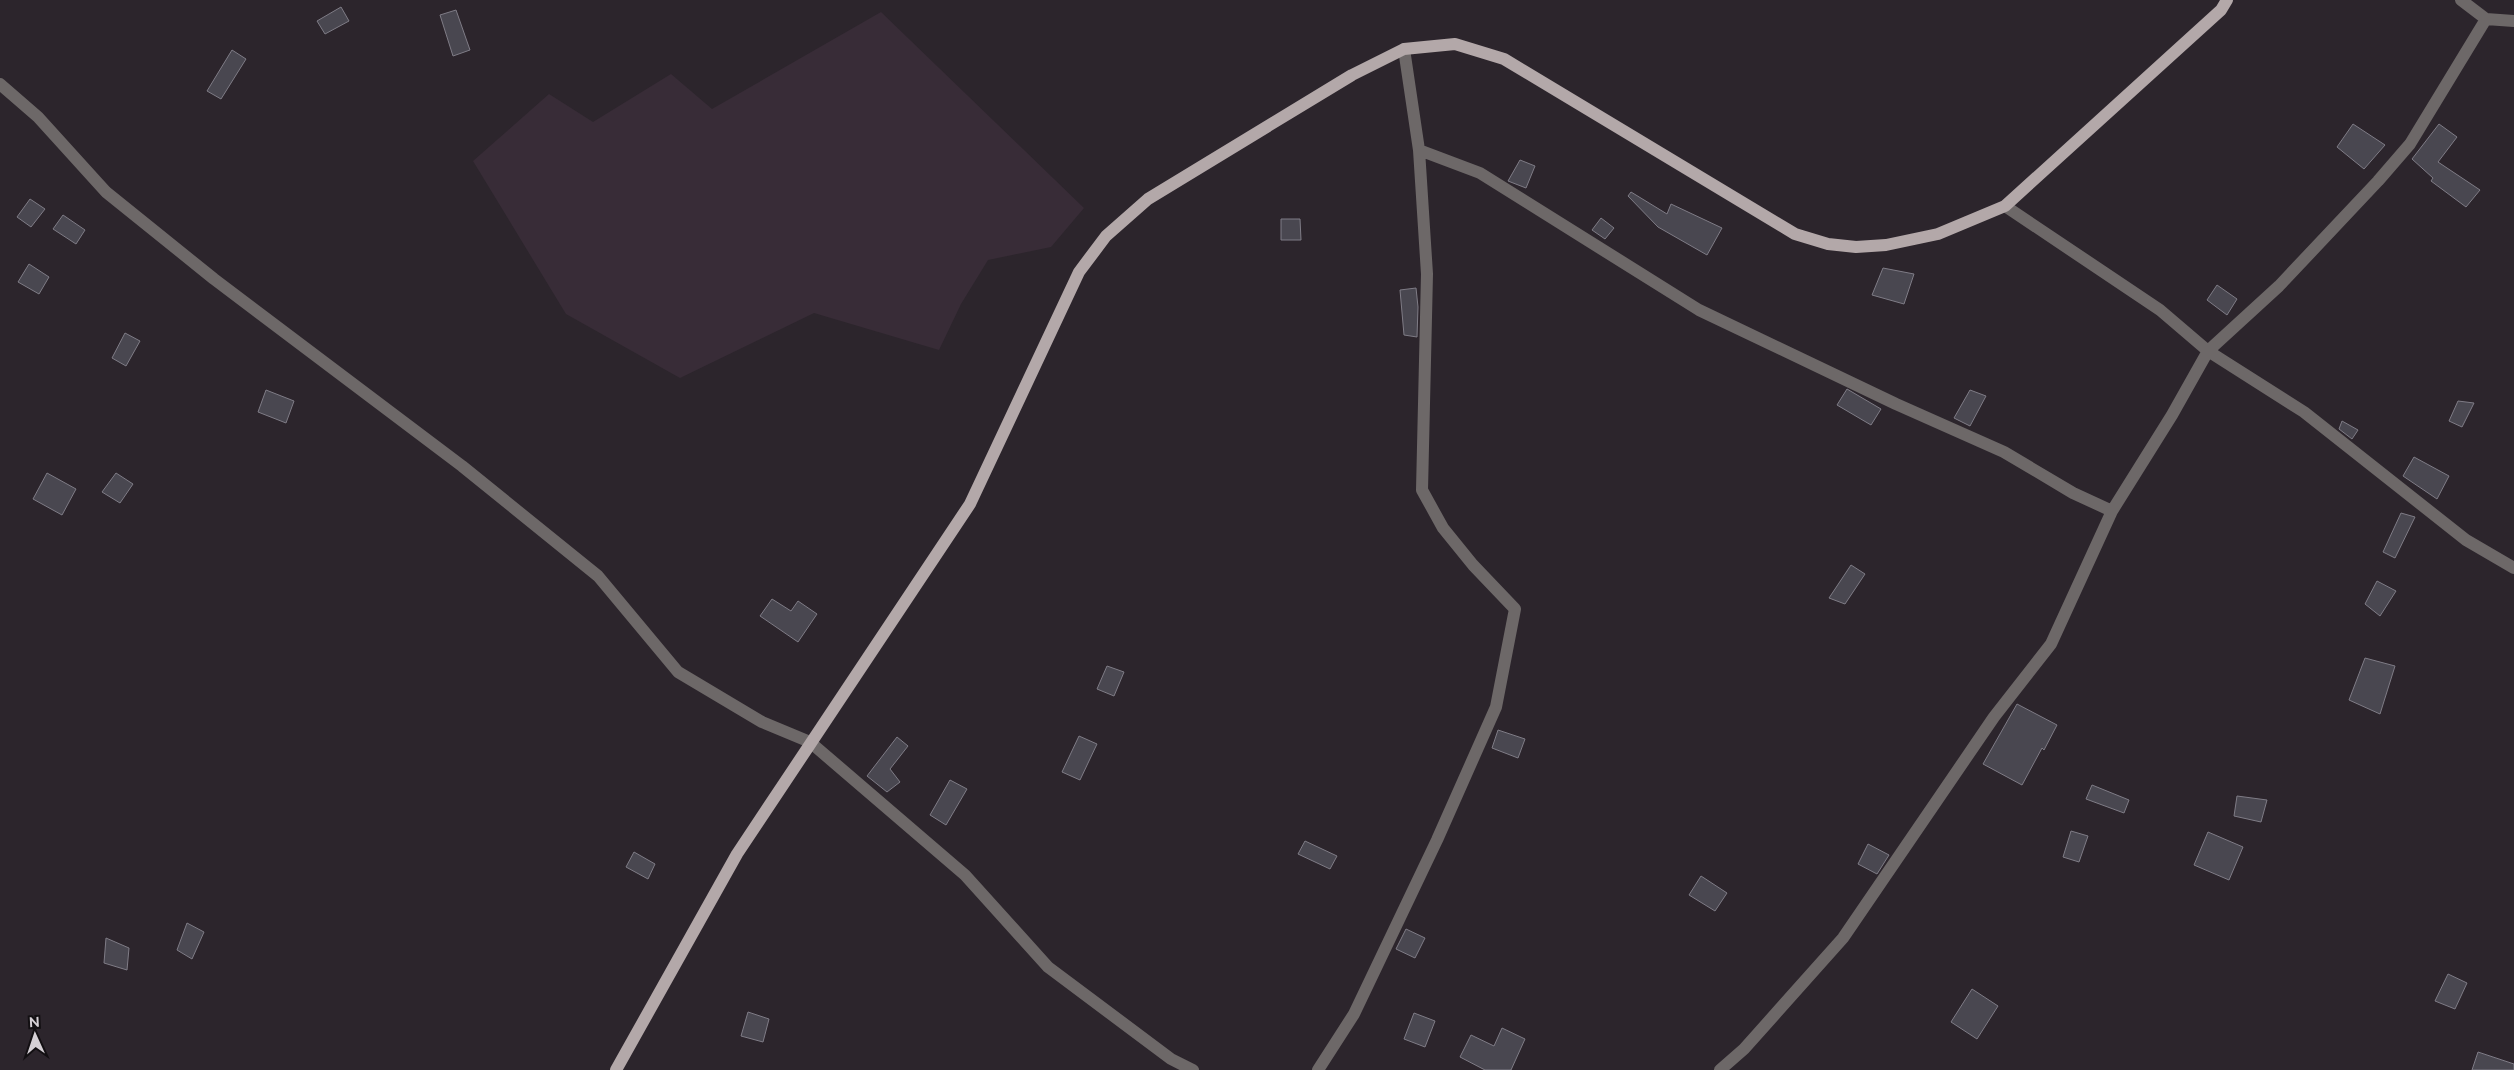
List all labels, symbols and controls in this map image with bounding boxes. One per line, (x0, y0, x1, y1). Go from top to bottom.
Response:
north arrow (10, 1010, 60, 1060)
text: N (29, 1014, 40, 1030)

